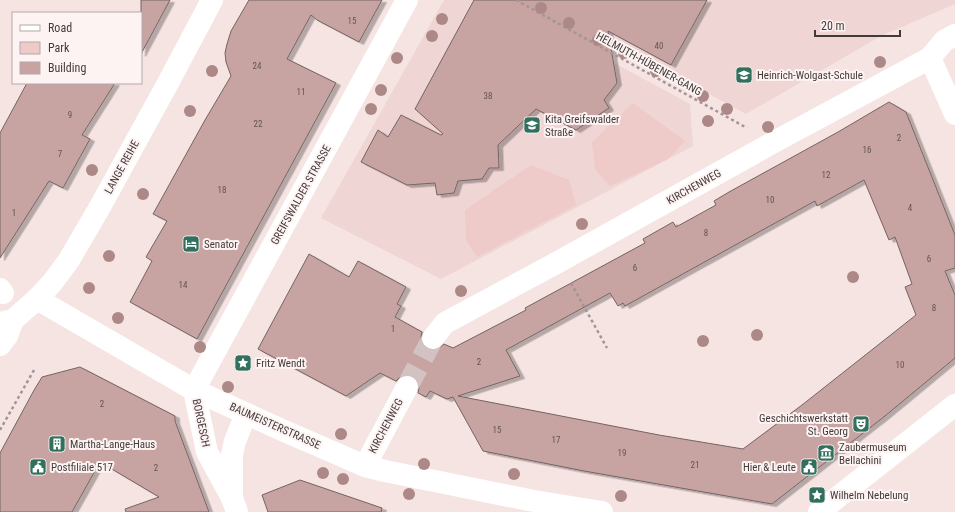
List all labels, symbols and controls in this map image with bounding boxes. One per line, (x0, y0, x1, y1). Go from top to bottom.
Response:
legend (12, 12, 142, 84)
scale bar (815, 12, 900, 38)
house number: 15 (348, 16, 357, 26)
text: 20 m (821, 19, 845, 33)
text: Road (48, 21, 72, 35)
street label: HELMUTH-HÜBENER-GANG (594, 30, 704, 98)
text: Park (48, 41, 70, 55)
house number: 40 (655, 41, 663, 51)
text: Building (48, 61, 86, 75)
house number: 24 (253, 61, 262, 71)
school or university icon: Heinrich-Wolgast-Schule (734, 65, 754, 85)
place label: Heinrich-Wolgast-Schule (757, 69, 863, 82)
house number: 11 (297, 87, 305, 97)
house number: 38 (484, 91, 492, 101)
house number: 9 (68, 110, 72, 120)
place label: Kita Greifswalder Straße (545, 113, 620, 139)
school or university icon: Kita Greifswalder Straße (522, 115, 542, 135)
house number: 22 (254, 119, 263, 129)
house number: 2 (897, 133, 902, 143)
street label: LANGE REIHE (102, 137, 142, 196)
street label: GREIFSWALDER STRASSE (268, 142, 334, 247)
house number: 16 (863, 145, 871, 155)
house number: 7 (58, 149, 63, 159)
street label: KIRCHENWEG (664, 167, 724, 207)
house number: 12 (822, 170, 831, 180)
house number: 18 (218, 185, 226, 195)
house number: 10 (766, 195, 774, 205)
house number: 4 (908, 203, 913, 213)
house number: 1 (12, 208, 16, 218)
house number: 8 (704, 228, 708, 238)
hotel icon: Senator (181, 234, 201, 254)
place label: Senator (204, 238, 238, 251)
house number: 6 (927, 254, 931, 264)
house number: 6 (633, 263, 637, 273)
house number: 14 (179, 280, 188, 290)
house number: 8 (932, 303, 936, 313)
house number: 1 (391, 324, 395, 334)
place icon: Fritz Wendt (233, 353, 253, 373)
place label: Fritz Wendt (256, 357, 305, 370)
house number: 2 (477, 357, 482, 367)
house number: 10 (896, 360, 904, 370)
street label: KIRCHENWEG (366, 396, 406, 456)
street label: BORGESCH (190, 398, 212, 448)
house number: 2 (100, 399, 105, 409)
street label: BAUMEISTERSTRASSE (228, 400, 323, 452)
place label: Geschichtswerkstatt St. Georg (759, 412, 848, 438)
theatre icon: Geschichtswerkstatt St. Georg (851, 414, 871, 434)
house number: 15 (493, 425, 502, 435)
building icon: Martha-Lange-Haus (47, 434, 67, 454)
house number: 17 (552, 435, 561, 445)
place label: Martha-Lange-Haus (70, 438, 155, 451)
place label: Zaubermuseum Bellachini (839, 441, 907, 467)
museum icon: Zaubermuseum Bellachini (816, 443, 836, 463)
house number: 19 (618, 448, 626, 458)
public building icon: Postfiliale 517 (28, 457, 48, 477)
public building icon: Hier & Leute (799, 457, 819, 477)
house number: 21 (691, 460, 699, 470)
place label: Postfiliale 517 (51, 461, 113, 474)
place label: Hier & Leute (743, 461, 796, 474)
house number: 2 (154, 463, 159, 473)
place icon: Wilhelm Nebelung (807, 485, 827, 505)
place label: Wilhelm Nebelung (830, 489, 908, 502)

